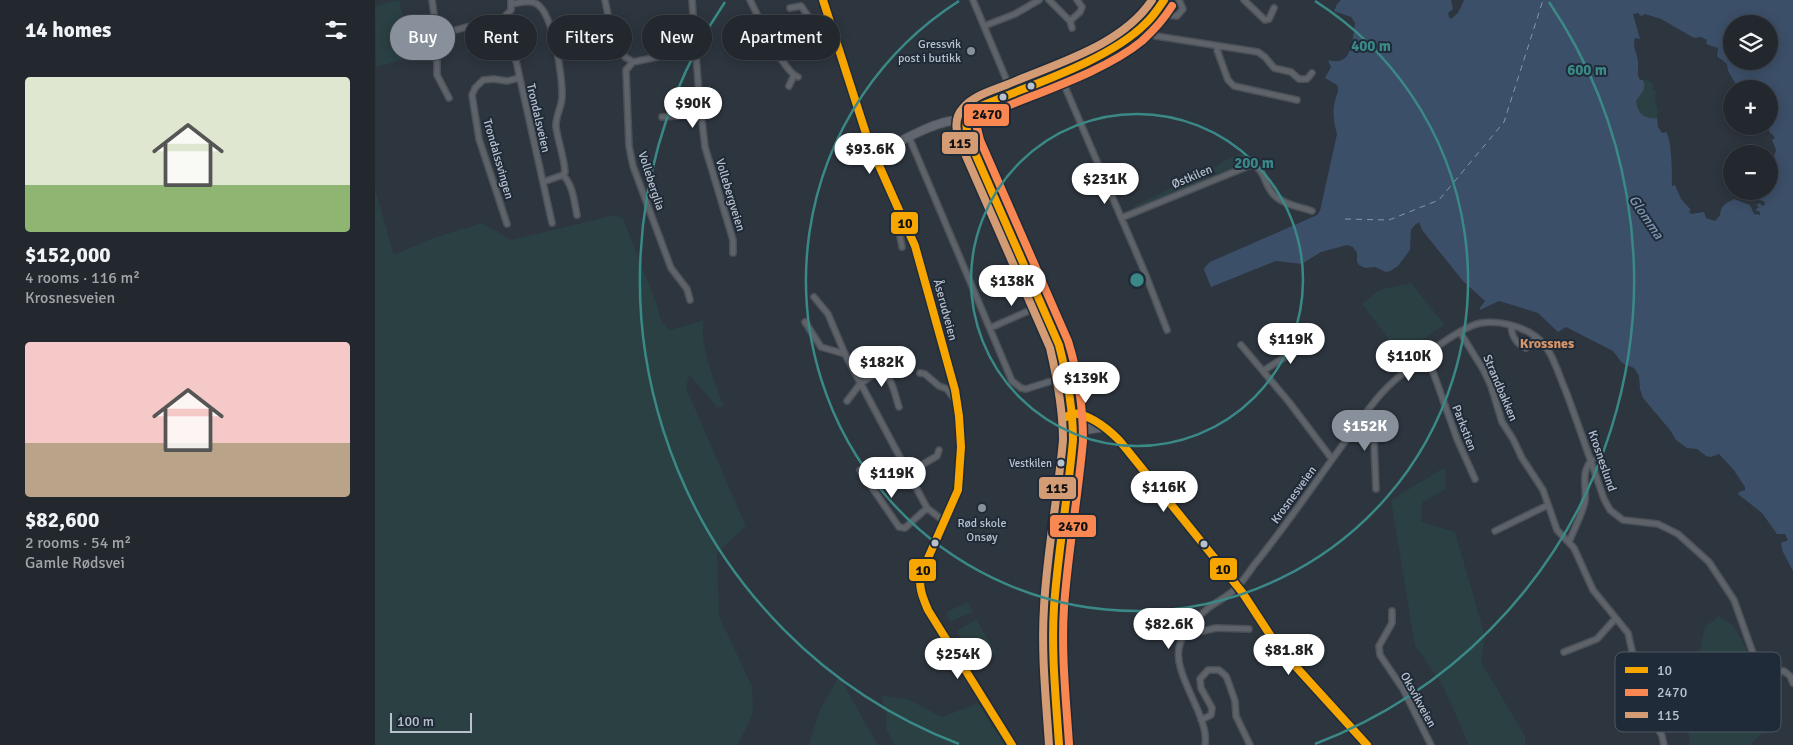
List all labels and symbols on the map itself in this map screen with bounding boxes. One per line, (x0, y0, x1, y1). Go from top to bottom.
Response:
place label: Gressvik post i butikk (898, 37, 961, 66)
text: 400 m (1351, 37, 1391, 55)
marker: Gressvik post i butikk (965, 45, 977, 57)
text: 600 m (1567, 61, 1607, 79)
unlabelled marker (1026, 81, 1036, 91)
street label: Trondalsveien (523, 82, 553, 154)
pin: $90K (663, 86, 723, 129)
unlabelled marker (998, 92, 1008, 102)
line badge: 2470 (963, 103, 1010, 127)
text: 2470 (972, 106, 1003, 123)
street label: Trondalssvingen (479, 117, 517, 201)
line badge: 115 (941, 131, 979, 155)
pin: $93.6K (829, 132, 911, 175)
text: 115 (949, 135, 971, 152)
street label: Volleberglia (634, 150, 668, 212)
text: 200 m (1234, 154, 1274, 172)
street label: Vollebergveien (712, 157, 748, 233)
pin: $231K (1070, 162, 1140, 205)
street label: Østkilen (1170, 162, 1214, 192)
water label: Glomma (1625, 192, 1667, 243)
line badge: 10 (890, 211, 919, 235)
text: 10 (897, 215, 913, 232)
pin: $138K (977, 264, 1047, 307)
centre of rings (1128, 271, 1146, 289)
street label: Åserudveien (930, 278, 960, 342)
pin: $119K (1256, 322, 1326, 365)
district label: Krossnes (1520, 335, 1574, 352)
pin: $110K (1374, 340, 1444, 382)
pin: $182K (847, 346, 917, 388)
street label: Strandbakken (1479, 352, 1521, 424)
pin: $139K (1051, 362, 1121, 404)
street label: Parkstien (1448, 403, 1480, 453)
pin: $152K (1330, 410, 1400, 452)
street label: Krosneslund (1585, 429, 1619, 493)
pin: $119K (857, 456, 927, 499)
place label: Vestkilen (1009, 457, 1052, 470)
marker: Vestkilen (1056, 458, 1066, 468)
street label: Krosnesveien (1268, 463, 1320, 527)
pin: $116K (1129, 470, 1199, 513)
line badge: 115 (1038, 476, 1077, 500)
text: 115 (1046, 480, 1068, 497)
marker: Rød skole Onsøy (976, 502, 988, 514)
line badge: 2470 (1049, 514, 1097, 538)
place label: Rød skole Onsøy (957, 516, 1007, 545)
text: 2470 (1058, 518, 1089, 535)
unlabelled marker (930, 538, 940, 548)
unlabelled marker (1199, 539, 1209, 549)
line badge: 10 (1209, 557, 1238, 581)
line badge: 10 (908, 558, 937, 582)
text: 10 (1215, 561, 1231, 578)
text: 10 (915, 562, 931, 579)
pin: $82.6K (1128, 608, 1210, 650)
pin: $81.8K (1248, 634, 1330, 676)
pin: $254K (923, 638, 993, 680)
legend (1615, 652, 1781, 732)
text: 10 (1657, 662, 1672, 679)
street label: Oksvikveien (1397, 670, 1439, 730)
text: 2470 (1657, 684, 1687, 701)
text: 115 (1657, 707, 1680, 724)
scale bar (390, 710, 473, 733)

